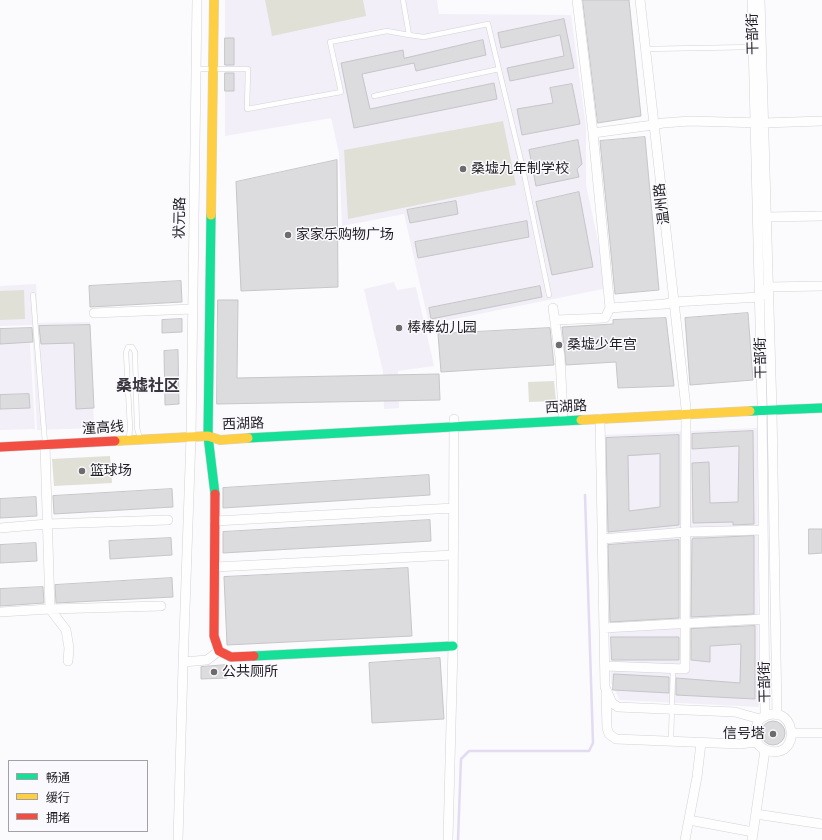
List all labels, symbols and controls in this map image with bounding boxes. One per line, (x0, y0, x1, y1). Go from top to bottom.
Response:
street label: 干部街 (744, 13, 762, 55)
place label: 桑墟九年制学校 (471, 161, 569, 177)
marker: 桑墟九年制学校 (458, 164, 468, 174)
street label: 温州路 (651, 182, 673, 226)
street label: 状元路 (171, 197, 189, 239)
place label: 家家乐购物广场 (296, 227, 394, 243)
marker: 家家乐购物广场 (283, 230, 293, 240)
place label: 棒棒幼儿园 (407, 320, 477, 336)
marker: 棒棒幼儿园 (394, 323, 404, 333)
place label: 桑墟少年宫 (567, 337, 637, 353)
street label: 干部街 (752, 337, 770, 379)
marker: 桑墟少年宫 (554, 340, 564, 350)
district label: 桑墟社区 (116, 376, 180, 396)
street label: 西湖路 (545, 398, 587, 416)
street label: 西湖路 (222, 415, 264, 433)
street label: 潼高线 (82, 419, 124, 437)
place label: 篮球场 (90, 463, 132, 479)
marker: 篮球场 (77, 466, 87, 476)
street label: 干部街 (756, 661, 774, 703)
place label: 公共厕所 (222, 664, 278, 680)
marker: 公共厕所 (209, 667, 219, 677)
place label: 信号塔 (723, 726, 765, 742)
marker: 信号塔 (768, 729, 778, 739)
legend (8, 760, 148, 832)
text: 畅通 (46, 772, 70, 784)
text: 缓行 (46, 792, 70, 804)
text: 拥堵 (46, 812, 70, 824)

